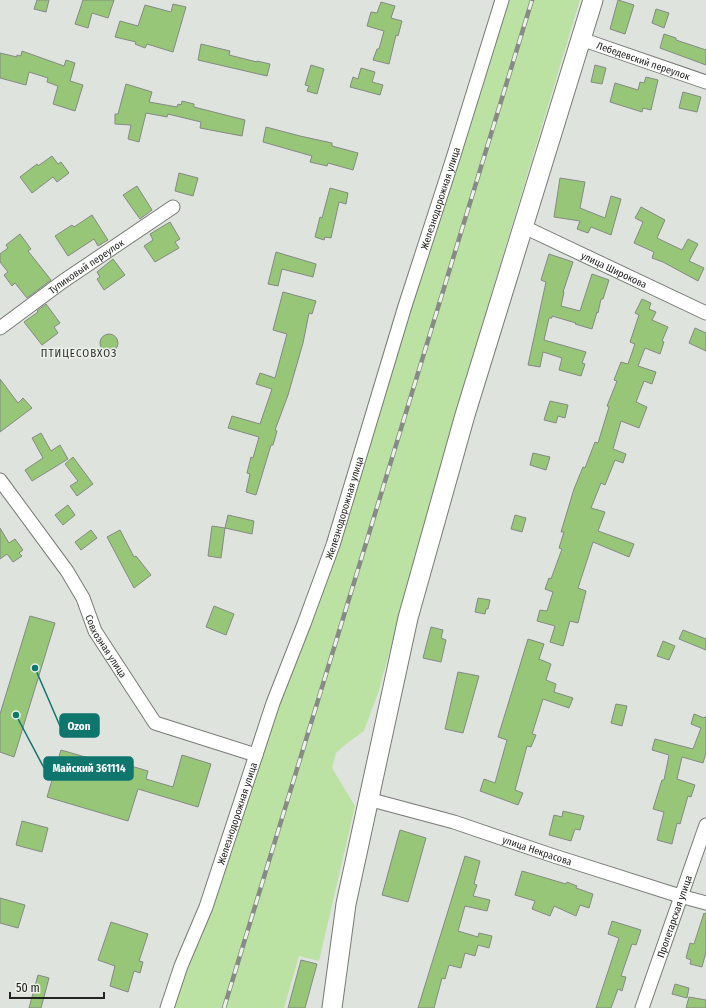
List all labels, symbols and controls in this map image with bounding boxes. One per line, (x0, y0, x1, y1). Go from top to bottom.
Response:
street label: Лебедевский переулок (595, 40, 692, 83)
street label: Железнодорожная улица (419, 146, 463, 251)
street label: Тупиковый переулок (47, 237, 127, 297)
street label: улица Широкова (579, 250, 649, 291)
district label: ПТИЦЕСОВХОЗ (41, 347, 117, 360)
street label: Железнодорожная улица (323, 455, 366, 561)
street label: Совхозная улица (83, 613, 129, 680)
callout: Ozon (60, 714, 99, 737)
text: Ozon (68, 720, 91, 733)
callout: Майский 361114 (44, 757, 133, 780)
street label: Железнодорожная улица (215, 761, 260, 866)
text: Майский 361114 (52, 762, 126, 775)
street label: улица Некрасова (501, 834, 573, 868)
street label: Пролетарская улица (655, 874, 695, 960)
scale bar (10, 974, 104, 1000)
text: 50 m (16, 981, 40, 995)

